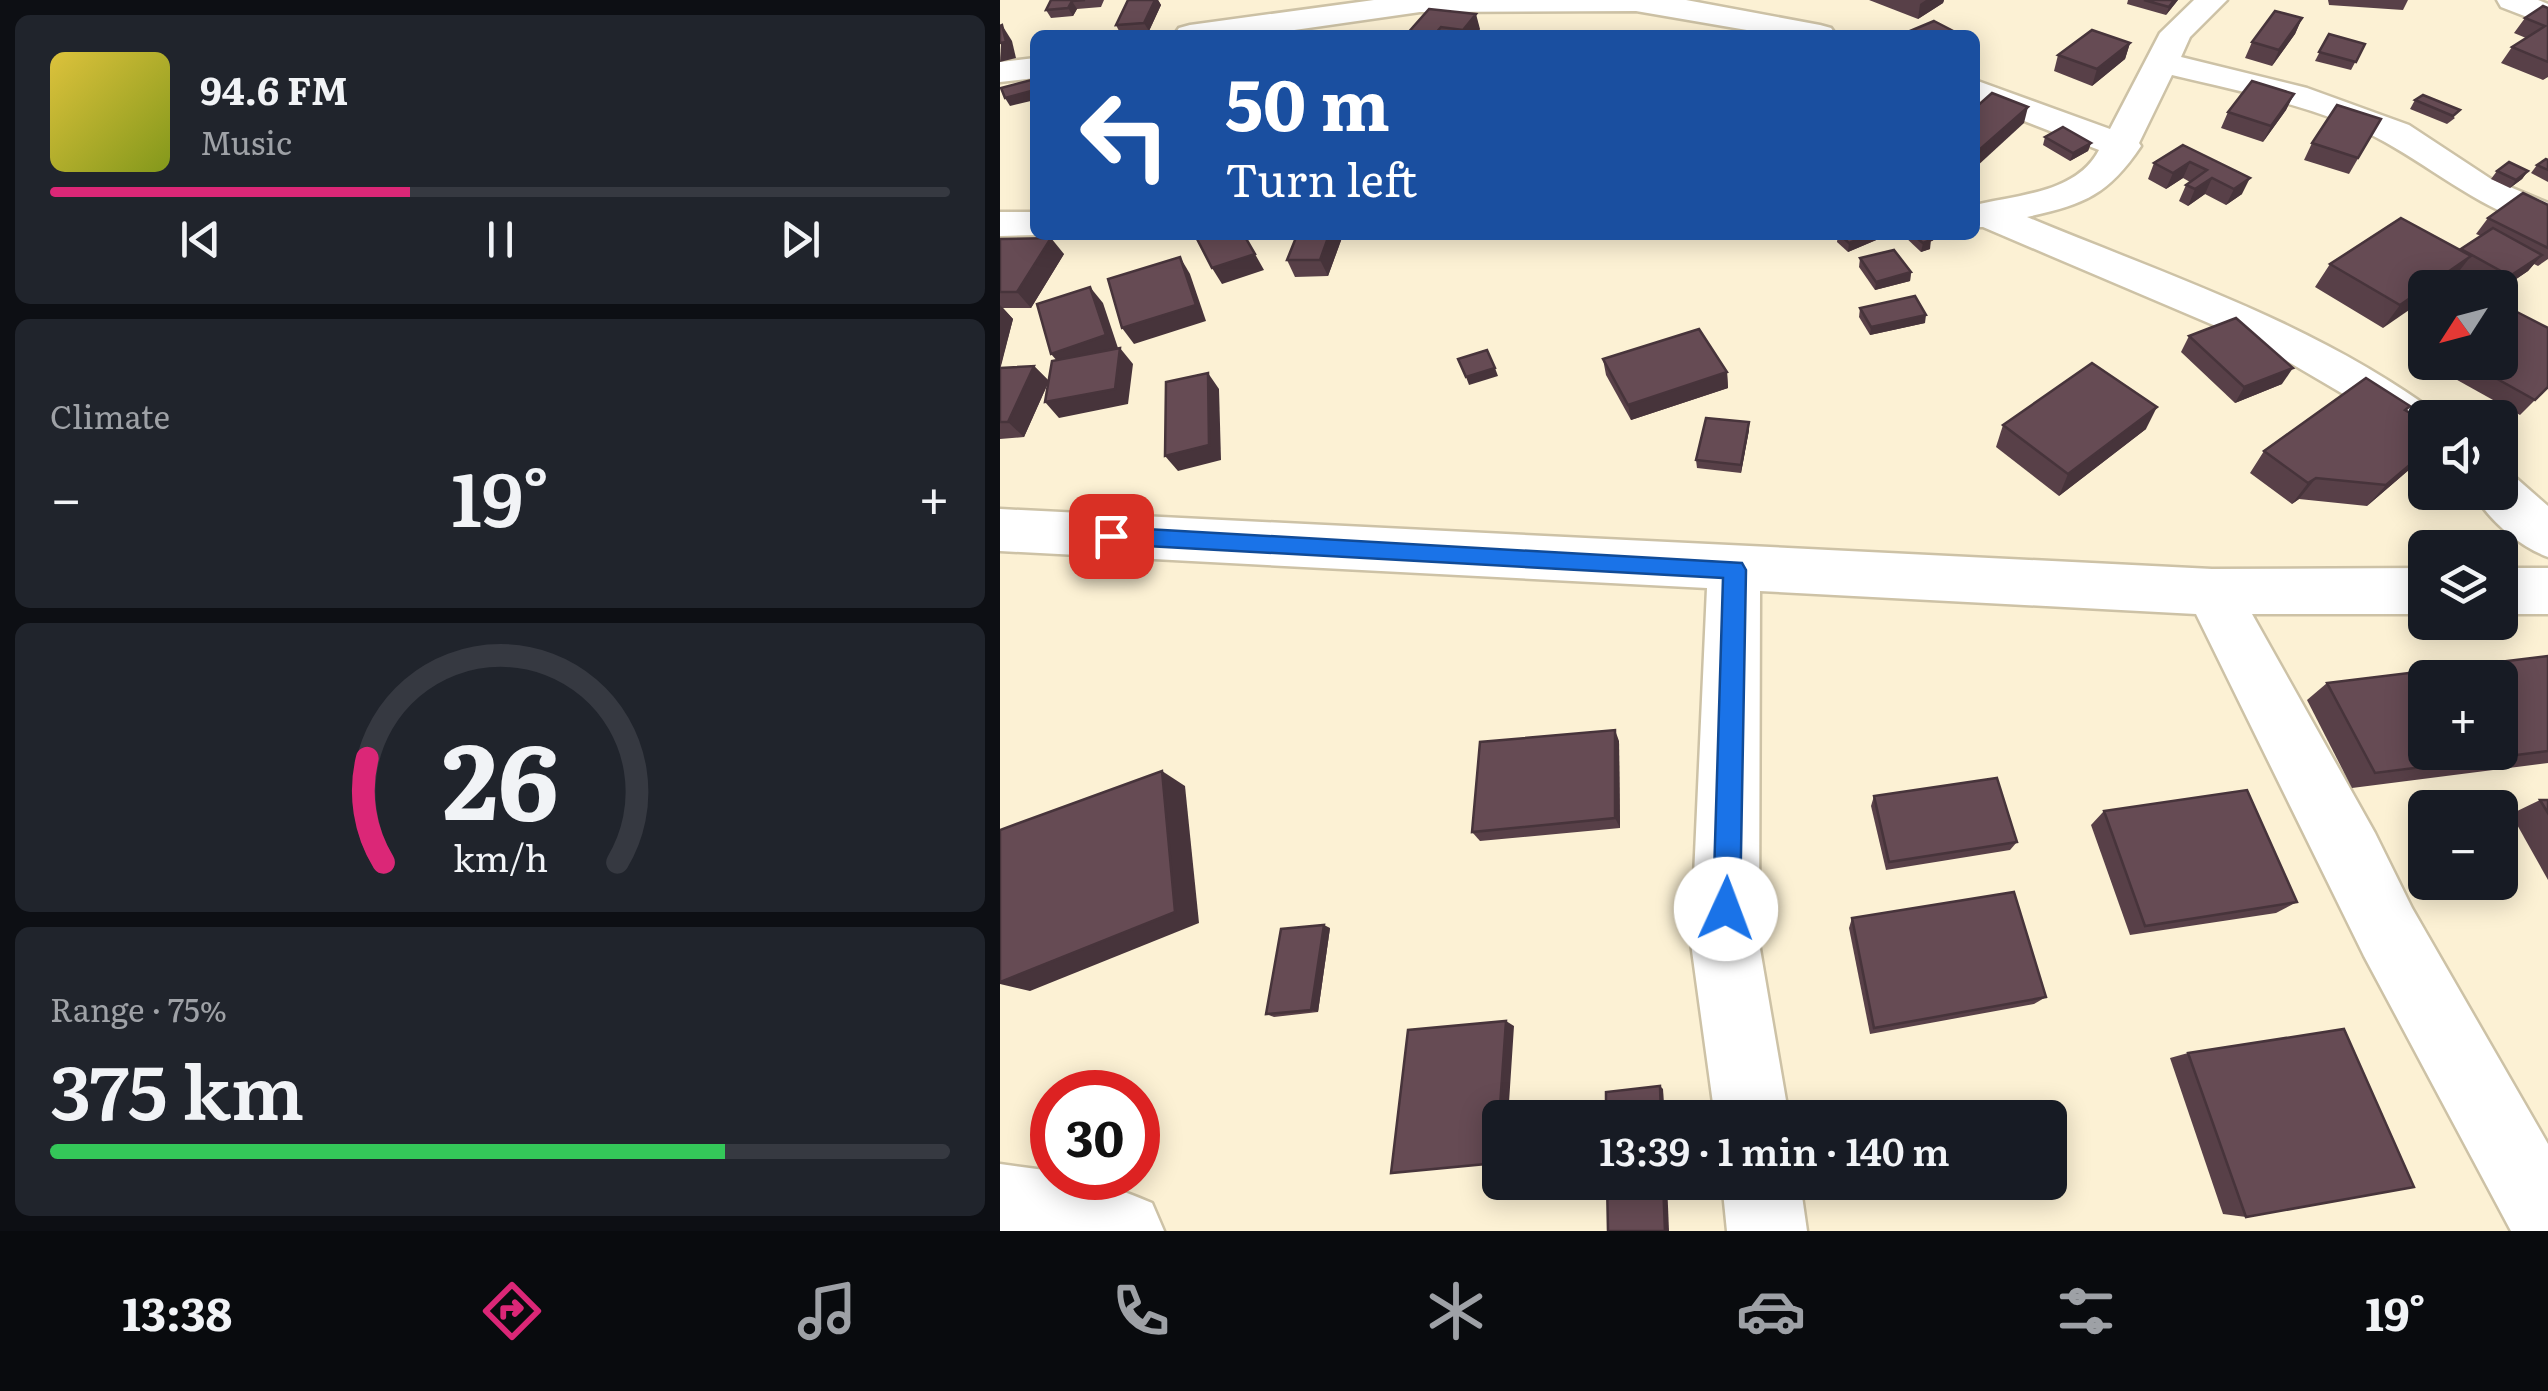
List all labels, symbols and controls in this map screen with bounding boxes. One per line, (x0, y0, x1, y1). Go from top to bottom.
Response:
text: 50 m (1225, 49, 1390, 153)
text: 94.6 FM (200, 60, 348, 117)
icon: left (1060, 70, 1190, 200)
text: Music (200, 117, 292, 165)
text: Turn left (1225, 144, 1417, 211)
icon: previous (173, 212, 228, 267)
icon: pause (473, 212, 528, 267)
icon: next (773, 212, 828, 267)
north arrow (2408, 270, 2518, 380)
map controls (2408, 270, 2518, 900)
text: Climate (50, 391, 170, 439)
button: sound (2408, 400, 2518, 510)
text: 19° (451, 439, 549, 550)
text: − (50, 454, 82, 536)
text: + (918, 454, 950, 536)
pin (1069, 494, 1154, 579)
icon: arrive (1084, 509, 1139, 564)
button: layers (2408, 530, 2518, 640)
button: + (2408, 660, 2518, 770)
text: 26 (442, 697, 558, 852)
button: − (2408, 790, 2518, 900)
text: km/h (452, 830, 548, 883)
position arrow (1674, 857, 1778, 961)
text: Range · 75% (50, 984, 227, 1032)
text: 375 km (50, 1032, 304, 1143)
speed limit sign: 30 (1030, 1070, 1160, 1200)
text: 13:39 · 1 min · 140 m (1599, 1121, 1950, 1178)
icon: directions (477, 1276, 547, 1346)
icon: music (792, 1276, 862, 1346)
icon: phone (1106, 1276, 1176, 1346)
icon: climate (1421, 1276, 1491, 1346)
icon: car (1736, 1276, 1806, 1346)
icon: filters (2051, 1276, 2121, 1346)
text: 13:38 (122, 1278, 232, 1345)
text: 19° (2365, 1278, 2426, 1345)

